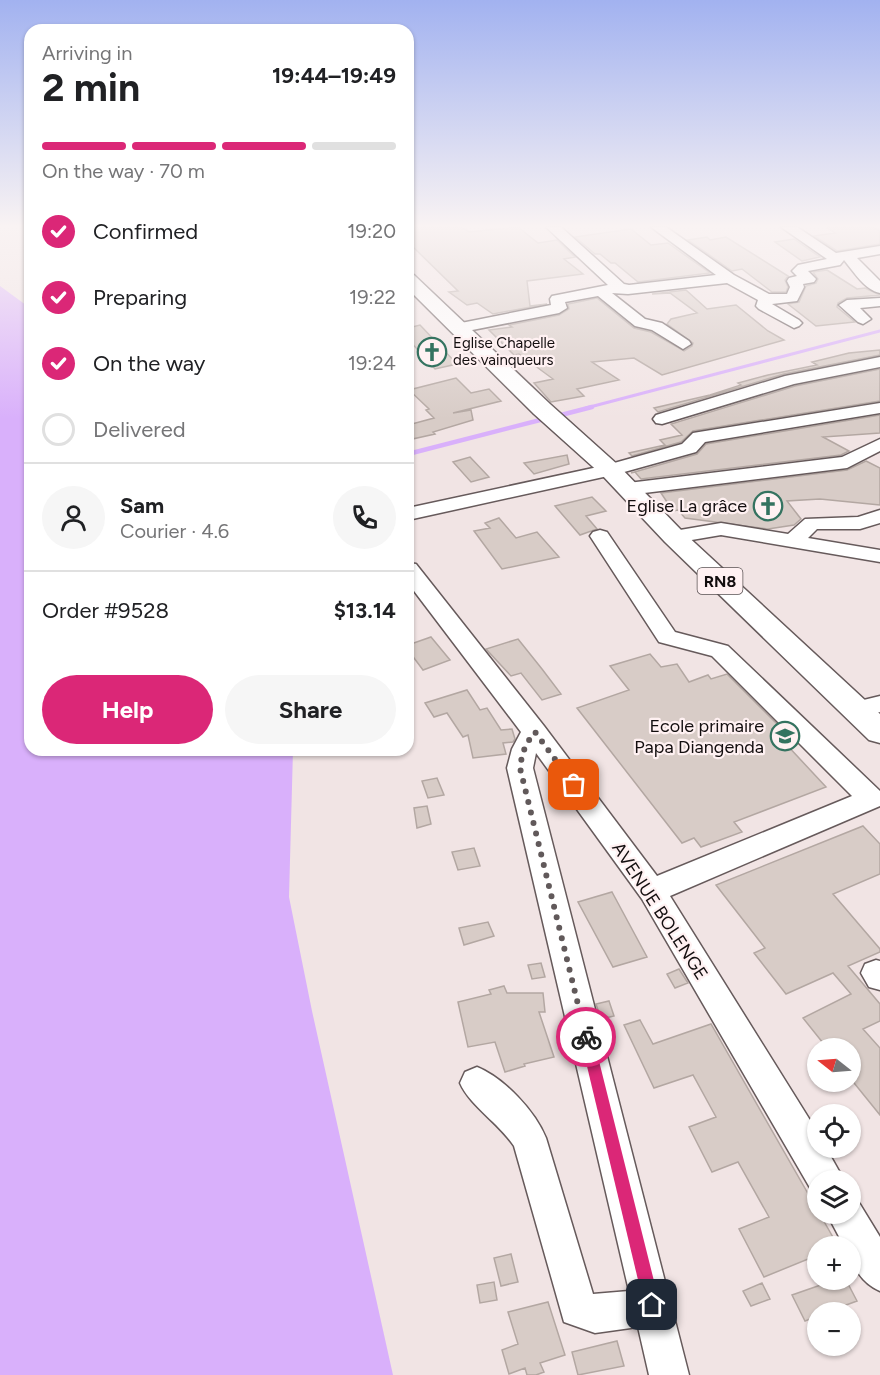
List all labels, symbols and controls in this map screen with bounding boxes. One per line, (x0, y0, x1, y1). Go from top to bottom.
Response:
text: Arriving in (42, 41, 132, 65)
text: 19:44–19:49 (272, 62, 396, 89)
text: 2 min (42, 64, 140, 111)
text: On the way · 70 m (42, 159, 205, 183)
icon: check (42, 215, 75, 248)
text: Confirmed (93, 218, 198, 245)
text: 19:20 (347, 219, 396, 243)
icon: check (42, 281, 75, 314)
text: Preparing (93, 284, 187, 311)
text: 19:22 (349, 285, 396, 309)
place label: Eglise Chapelle des vainqueurs (453, 334, 555, 369)
church icon: Eglise Chapelle des vainqueurs (416, 336, 448, 368)
icon: check (42, 347, 75, 380)
text: On the way (93, 350, 205, 377)
text: 19:24 (348, 351, 396, 375)
text: Delivered (93, 416, 186, 443)
button: person (42, 486, 105, 549)
button: phone (333, 486, 396, 549)
church icon: Eglise La grâce (752, 490, 784, 522)
text: Sam (120, 492, 164, 519)
place label: Eglise La grâce (627, 495, 747, 517)
text: Courier · 4.6 (120, 519, 229, 543)
road number: RN8 (698, 568, 742, 594)
text: Order #9528 (42, 597, 169, 624)
text: $13.14 (334, 597, 396, 624)
button: Help (42, 675, 213, 744)
button: Share (225, 675, 396, 744)
place label: Ecole primaire Papa Diangenda (634, 715, 764, 758)
school or university icon: Ecole primaire Papa Diangenda (769, 720, 801, 752)
pin (548, 759, 599, 810)
icon: bag (557, 768, 590, 801)
street label: AVENUE BOLENGE (607, 838, 713, 984)
courier (556, 1007, 616, 1067)
icon: bike (570, 1021, 603, 1054)
north arrow (807, 1038, 861, 1092)
map controls (807, 1038, 861, 1356)
button: locate (807, 1104, 861, 1158)
button: layers (807, 1170, 861, 1224)
button: + (807, 1236, 861, 1290)
pin (626, 1279, 677, 1330)
icon: home (635, 1288, 668, 1321)
button: − (807, 1302, 861, 1356)

